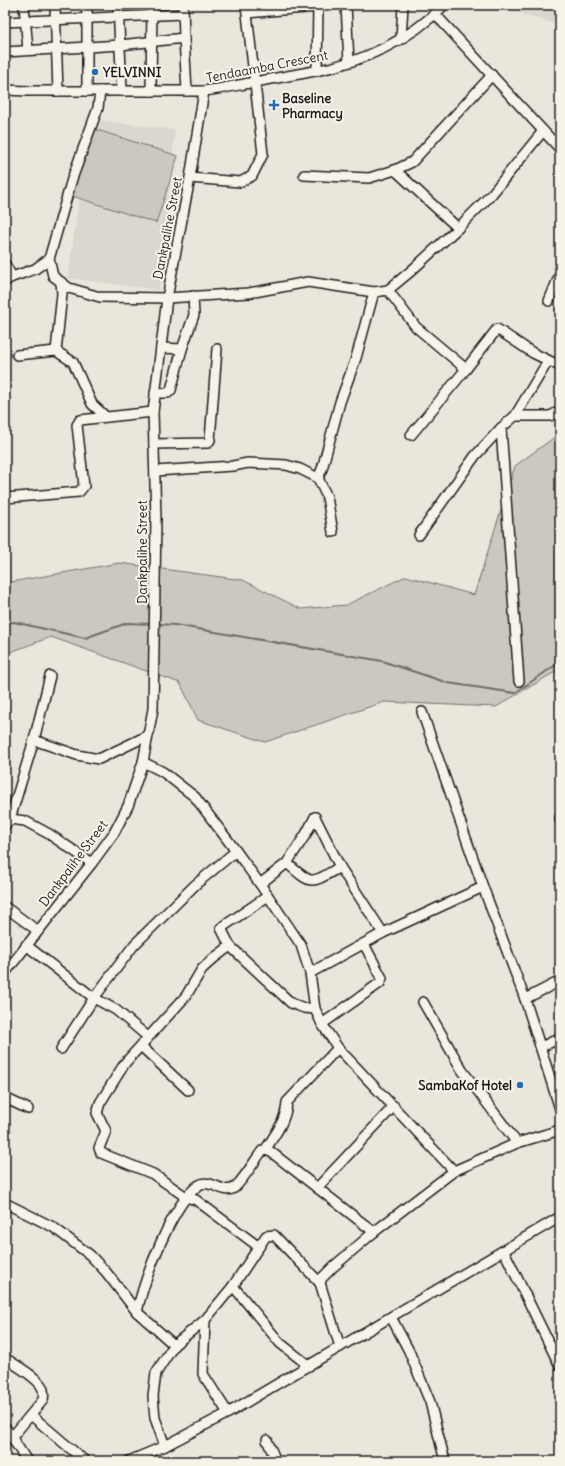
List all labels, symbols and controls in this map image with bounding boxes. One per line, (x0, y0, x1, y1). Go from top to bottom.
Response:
street label: Tendaamba Crescent (205, 46, 330, 87)
place label: YELVINNI (102, 64, 162, 81)
marker: YELVINNI (90, 67, 100, 77)
place label: Baseline Pharmacy (282, 90, 343, 122)
marker: Baseline Pharmacy (269, 100, 279, 110)
street label: Dankpalihe Street (149, 175, 186, 281)
street label: Dankpalihe Street (134, 500, 151, 604)
street label: Dankpalihe Street (35, 816, 112, 910)
place label: SambaKof Hotel (418, 1077, 512, 1094)
marker: SambaKof Hotel (515, 1080, 525, 1090)

